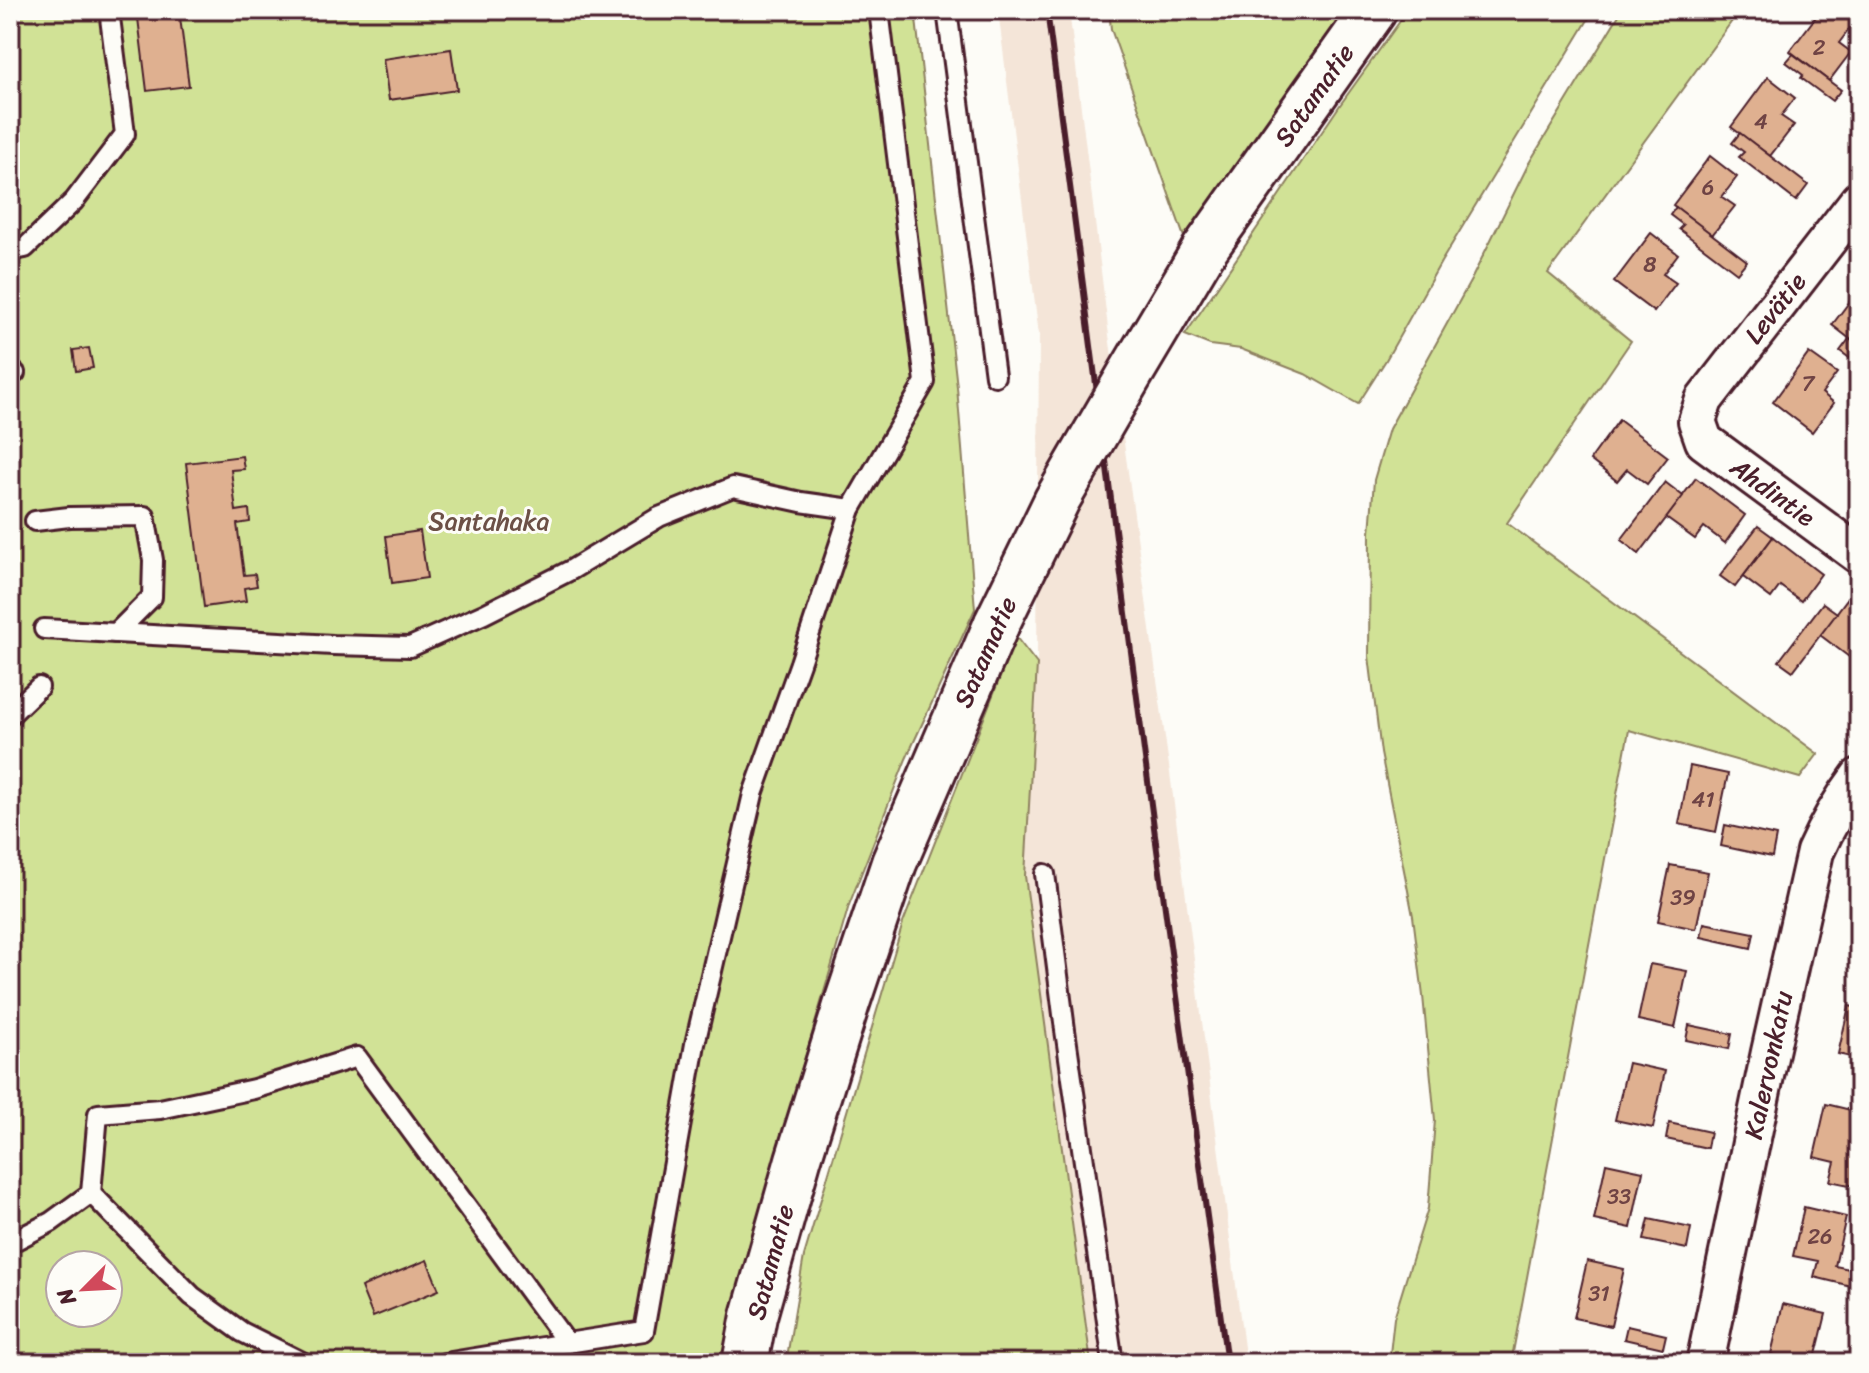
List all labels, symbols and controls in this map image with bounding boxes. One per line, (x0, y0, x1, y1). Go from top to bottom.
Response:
house number: 2 (1813, 28, 1826, 67)
street label: Satamatie (1261, 34, 1367, 156)
house number: 4 (1754, 102, 1768, 141)
house number: 6 (1702, 168, 1714, 207)
house number: 8 (1643, 245, 1657, 284)
street label: Levätie (1732, 261, 1819, 354)
house number: 7 (1802, 364, 1816, 403)
street label: Ahdintie (1720, 444, 1826, 539)
park label: Santahaka (428, 498, 550, 544)
street label: Satamatie (940, 589, 1030, 715)
house number: 41 (1691, 780, 1715, 819)
house number: 39 (1670, 878, 1696, 917)
street label: Kalervonkatu (1730, 987, 1806, 1143)
house number: 33 (1607, 1177, 1631, 1216)
street label: Satamatie (733, 1199, 807, 1325)
house number: 26 (1807, 1217, 1833, 1256)
north arrow (44, 1249, 124, 1329)
house number: 31 (1588, 1274, 1610, 1313)
text: N (45, 1281, 88, 1313)

